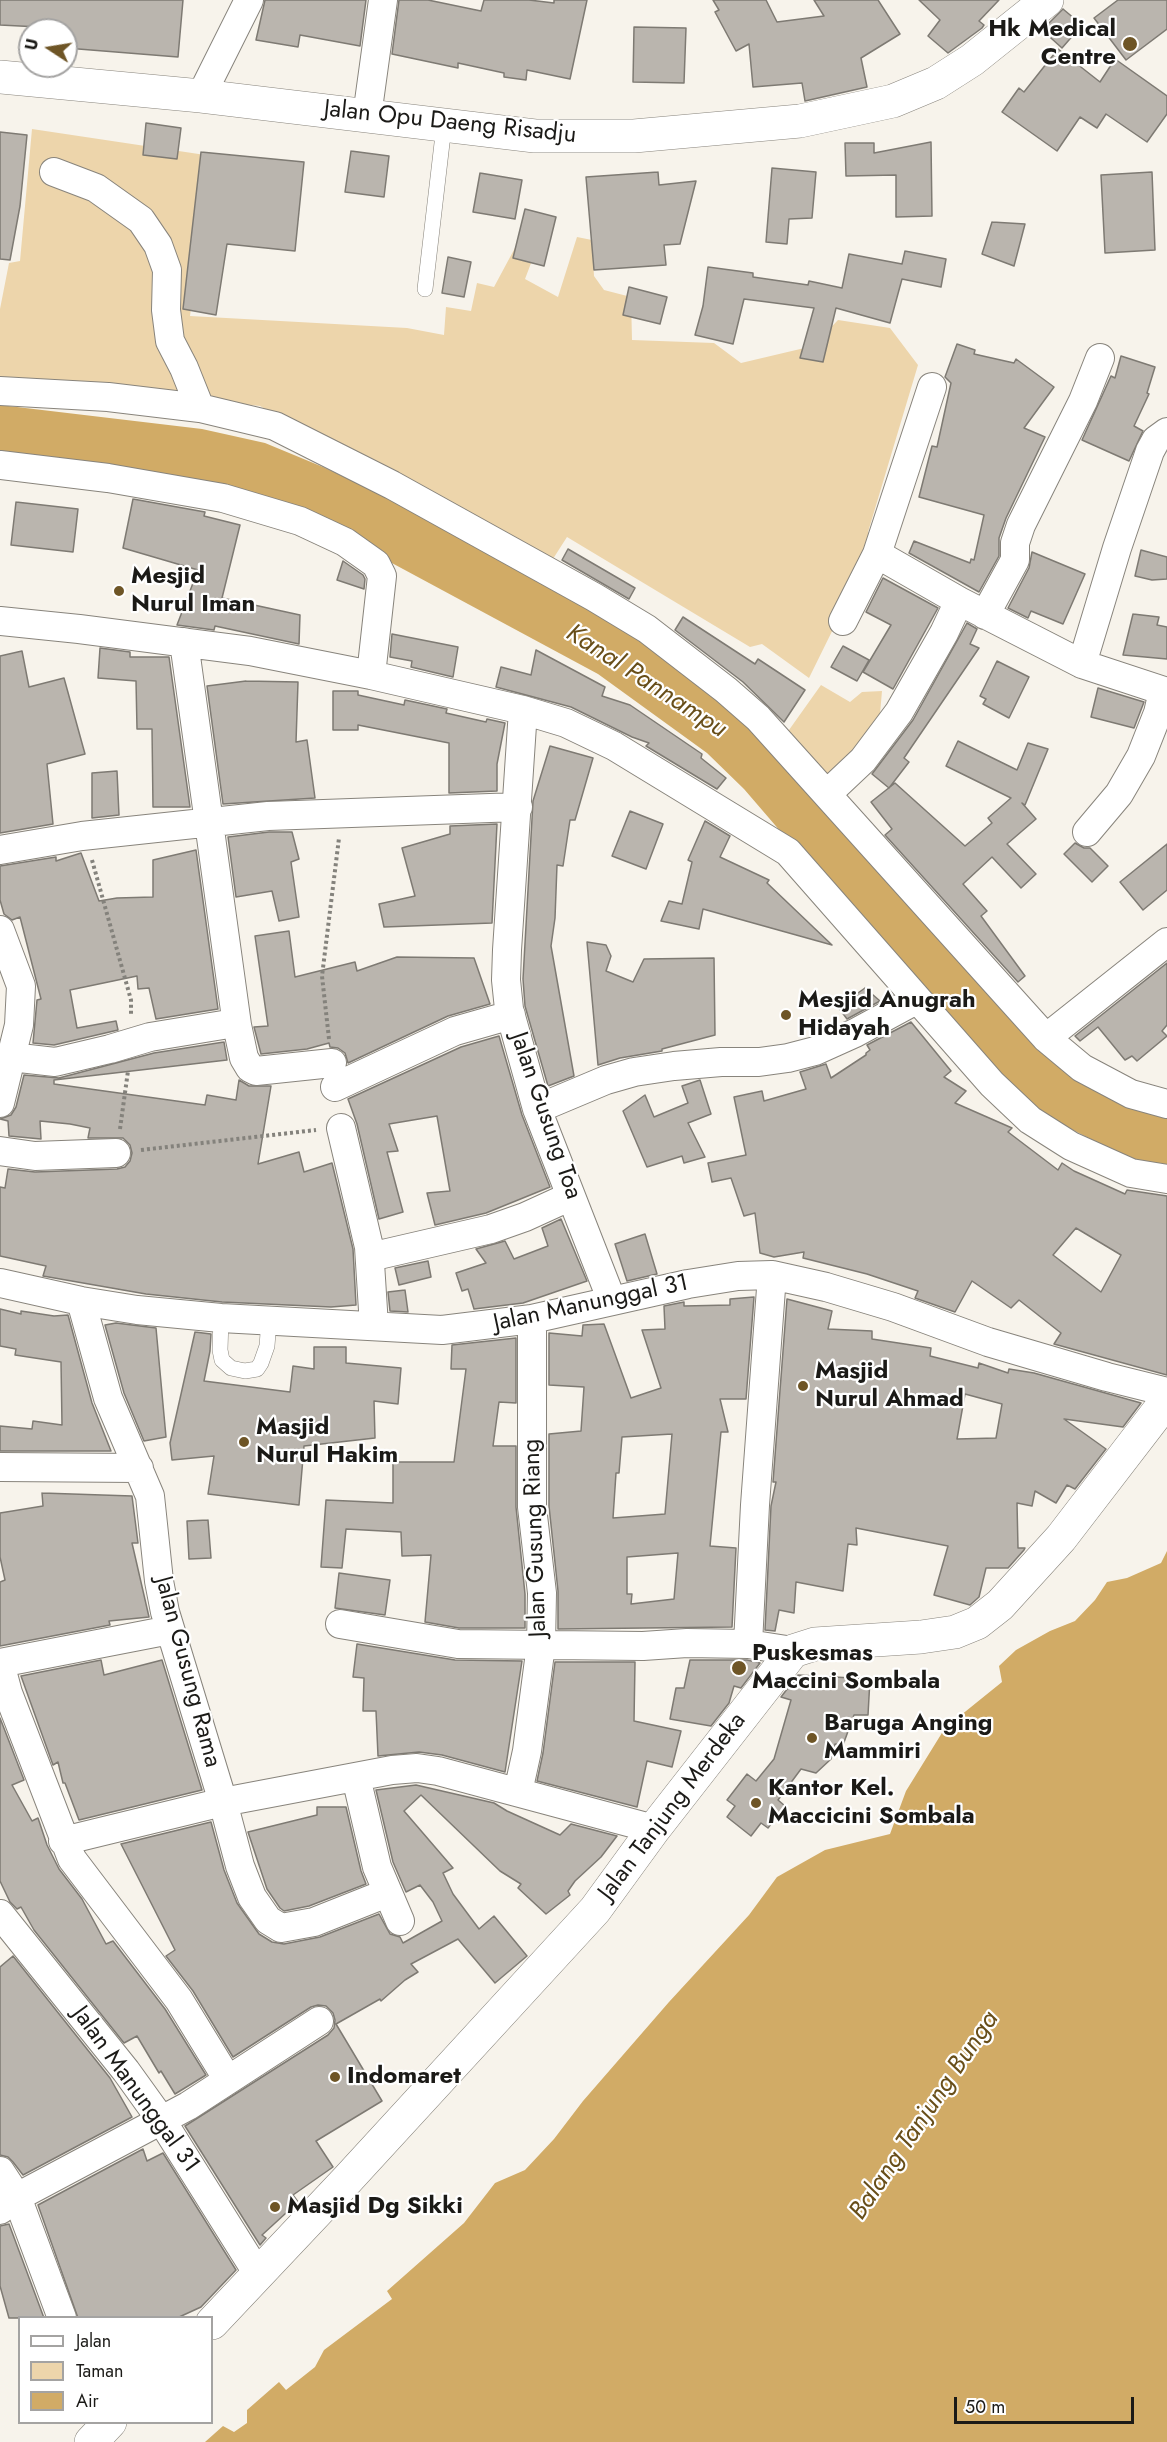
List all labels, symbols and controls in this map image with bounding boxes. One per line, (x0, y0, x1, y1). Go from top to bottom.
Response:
place label: Hk Medical Centre (988, 16, 1116, 72)
north arrow (18, 18, 78, 78)
marker: Hk Medical Centre (1121, 35, 1139, 53)
text: U (19, 37, 44, 52)
street label: Jalan Opu Daeng Risadju (322, 95, 578, 151)
place label: Mesjid Nurul Iman (131, 563, 255, 619)
marker: Mesjid Nurul Iman (112, 584, 126, 598)
water label: Kanal Pannampu (560, 618, 732, 746)
place label: Mesjid Anugrah Hidayah (798, 987, 976, 1043)
marker: Mesjid Anugrah Hidayah (779, 1008, 793, 1022)
street label: Jalan Gusung Toa (503, 1029, 587, 1203)
street label: Jalan Manunggal 31 (491, 1269, 691, 1339)
place label: Masjid Nurul Ahmad (815, 1358, 964, 1414)
marker: Masjid Nurul Ahmad (796, 1379, 810, 1393)
place label: Masjid Nurul Hakim (256, 1414, 398, 1470)
marker: Masjid Nurul Hakim (237, 1435, 251, 1449)
street label: Jalan Gusung Riang (518, 1438, 554, 1638)
street label: Jalan Gusung Rama (148, 1573, 226, 1771)
place label: Puskesmas Maccini Sombala (752, 1640, 940, 1696)
marker: Puskesmas Maccini Sombala (730, 1659, 748, 1677)
street label: Jalan Tanjung Merdeka (593, 1708, 753, 1906)
place label: Baruga Anging Mammiri (824, 1710, 992, 1766)
marker: Baruga Anging Mammiri (805, 1731, 819, 1745)
place label: Kantor Kel. Maccicini Sombala (768, 1775, 975, 1831)
marker: Kantor Kel. Maccicini Sombala (749, 1796, 763, 1810)
street label: Jalan Manunggal 31 (65, 2001, 205, 2179)
water label: Balang Tanjung Bunga (844, 2006, 1006, 2226)
place label: Indomaret (347, 2063, 461, 2091)
marker: Indomaret (328, 2070, 342, 2084)
place label: Masjid Dg Sikki (287, 2193, 463, 2221)
marker: Masjid Dg Sikki (268, 2200, 282, 2214)
legend (18, 2316, 213, 2424)
text: Jalan (76, 2328, 111, 2354)
text: Taman (76, 2358, 123, 2384)
scale bar (957, 2385, 1137, 2423)
text: Air (76, 2388, 99, 2414)
text: 50 m (965, 2394, 1005, 2420)

